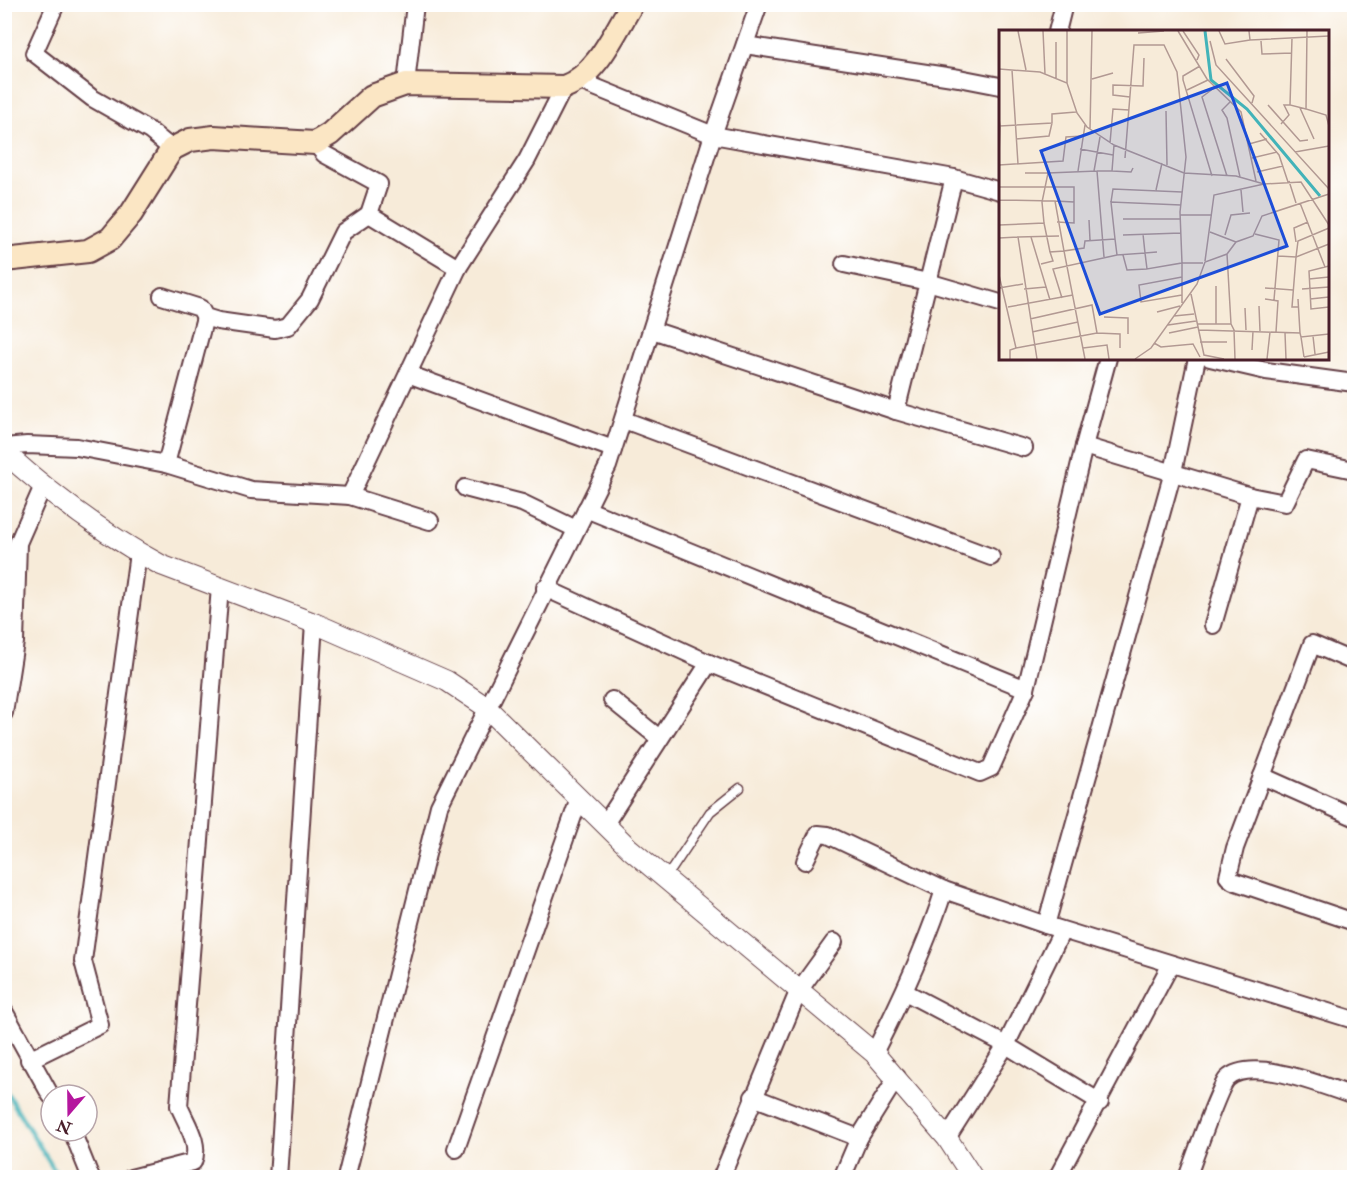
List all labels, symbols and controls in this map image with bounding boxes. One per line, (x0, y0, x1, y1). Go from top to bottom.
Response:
inset map (999, 30, 1329, 360)
north arrow (39, 1083, 99, 1143)
text: N (53, 1114, 75, 1138)

